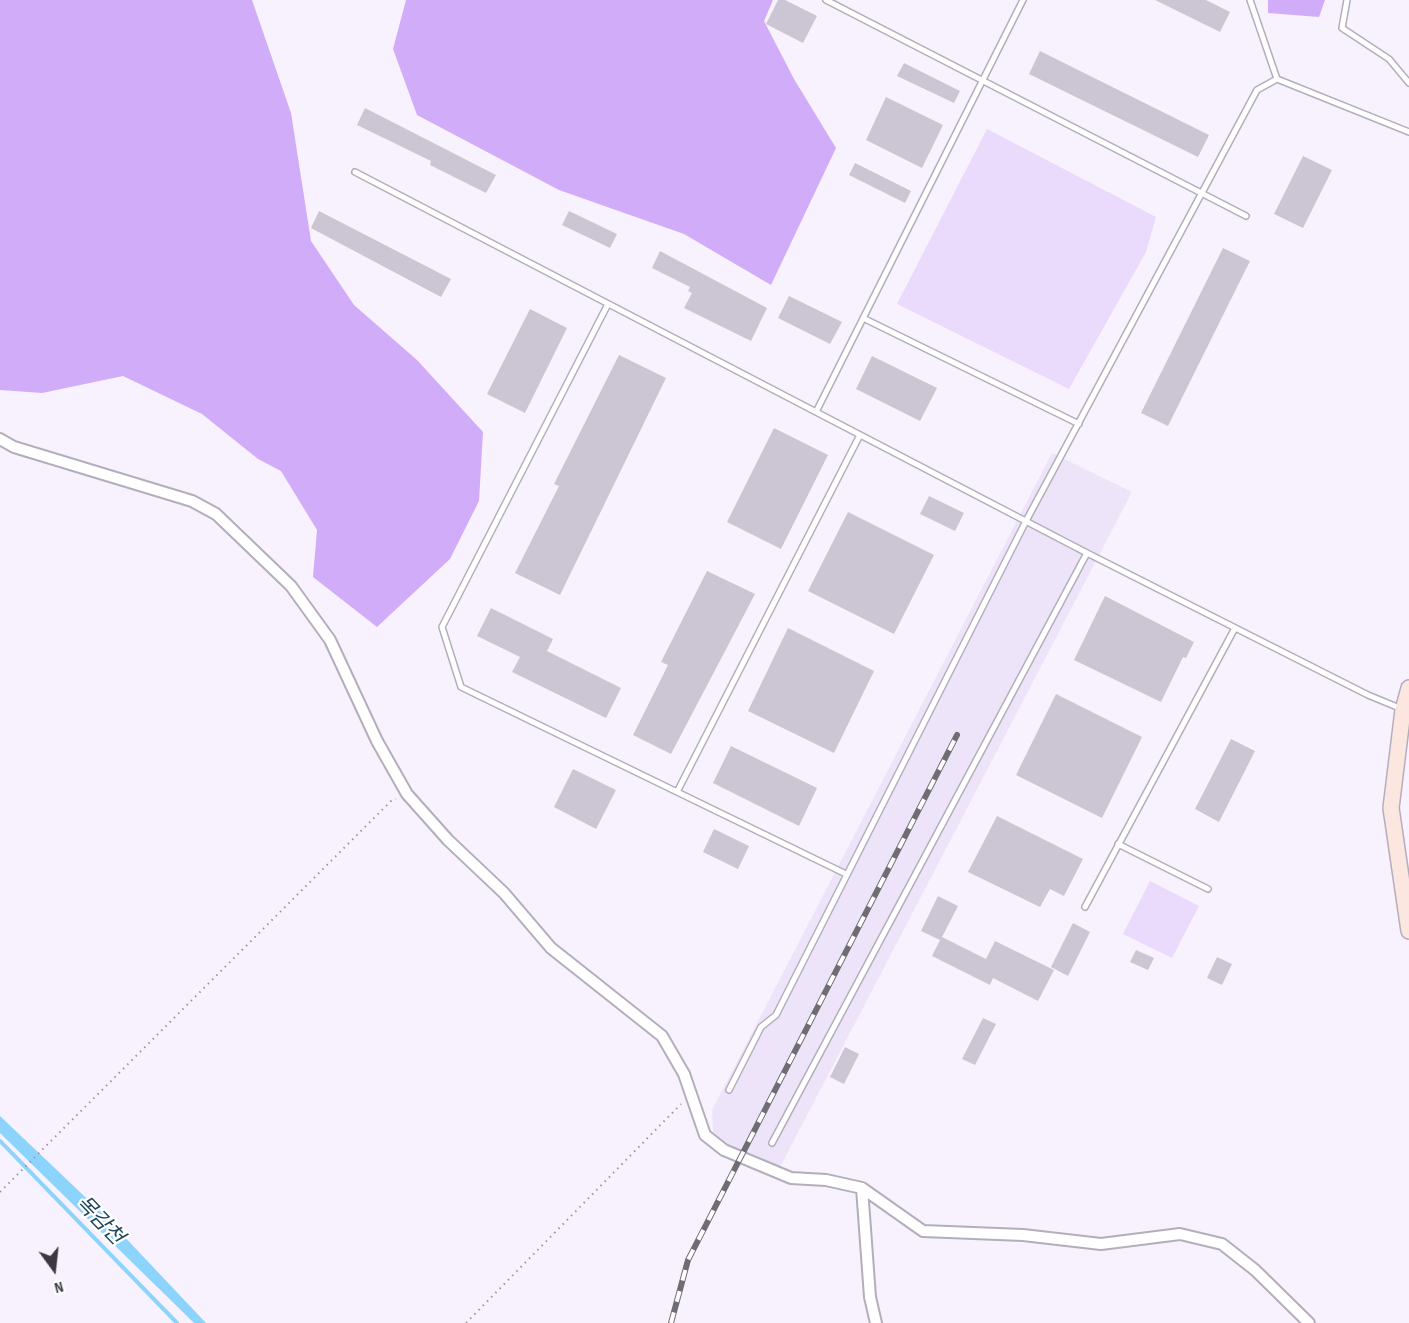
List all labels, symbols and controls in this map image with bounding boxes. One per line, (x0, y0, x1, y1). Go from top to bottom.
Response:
water label: 목감천 (70, 1191, 128, 1251)
north arrow (24, 1239, 84, 1299)
text: N (52, 1277, 65, 1297)

